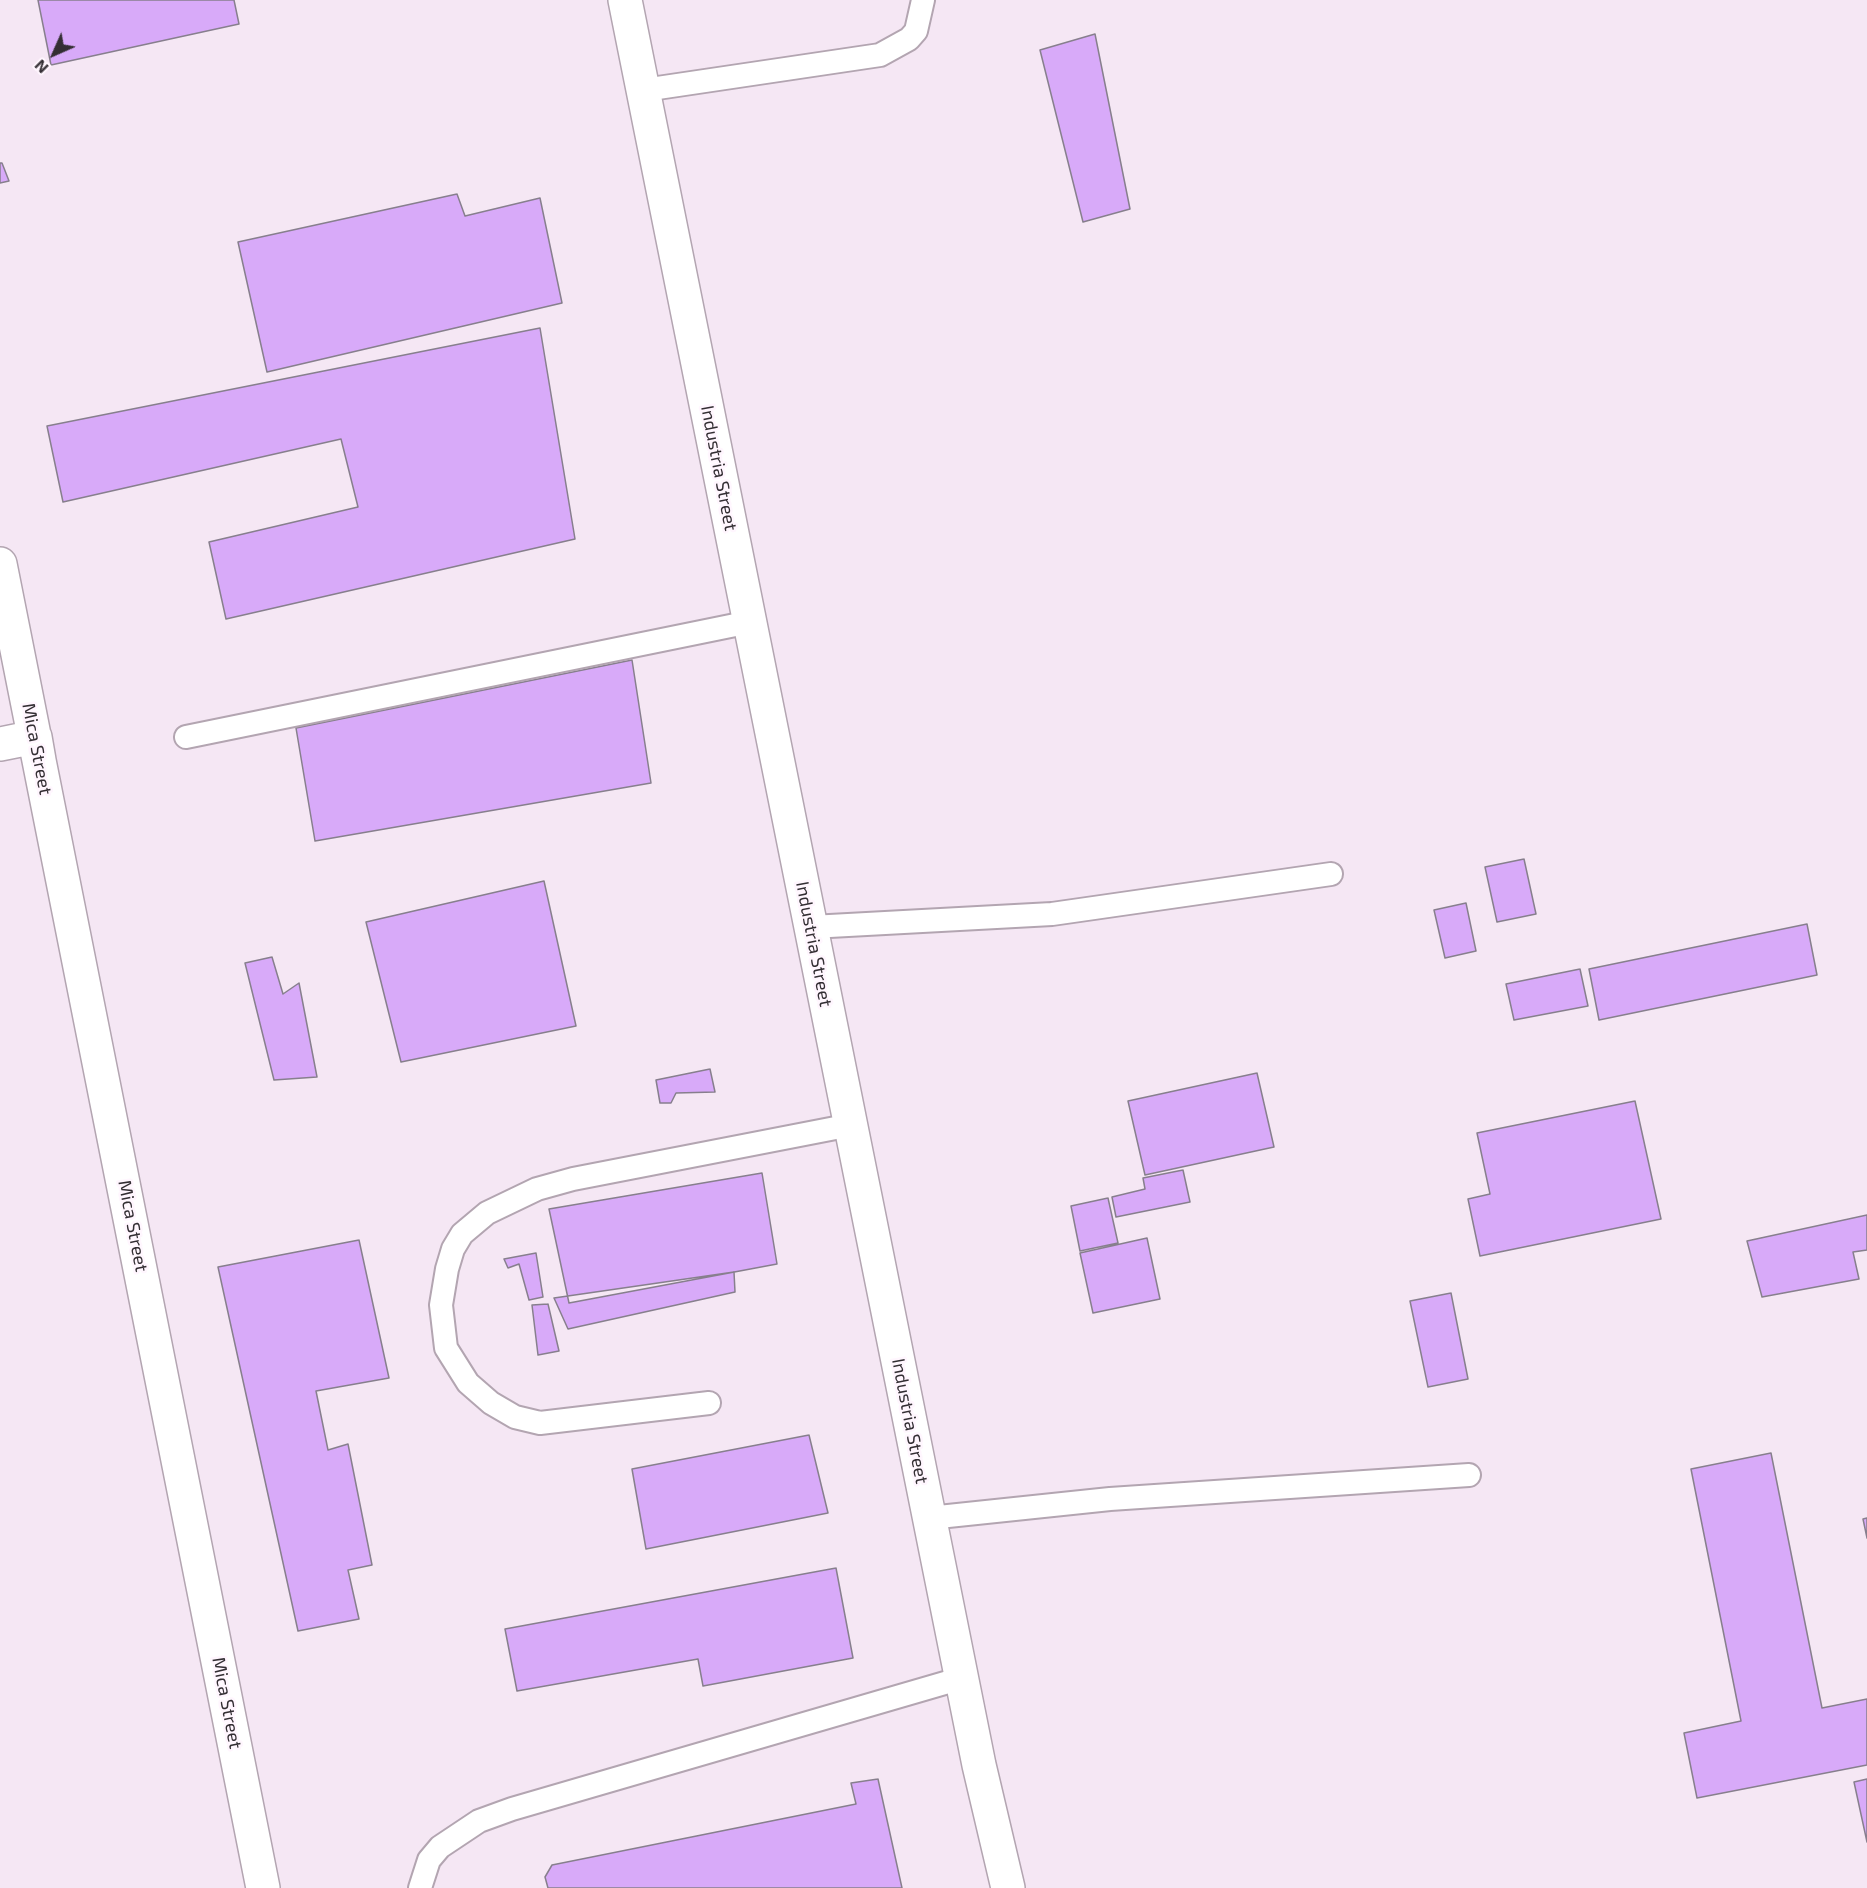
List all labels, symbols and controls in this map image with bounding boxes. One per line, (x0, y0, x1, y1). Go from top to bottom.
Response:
north arrow (24, 24, 84, 84)
text: N (30, 56, 52, 78)
street label: Industria Street (696, 403, 742, 533)
street label: Mica Street (18, 701, 56, 797)
street label: Industria Street (791, 879, 837, 1009)
street label: Mica Street (114, 1178, 152, 1274)
street label: Industria Street (887, 1356, 933, 1486)
street label: Mica Street (208, 1655, 246, 1751)

